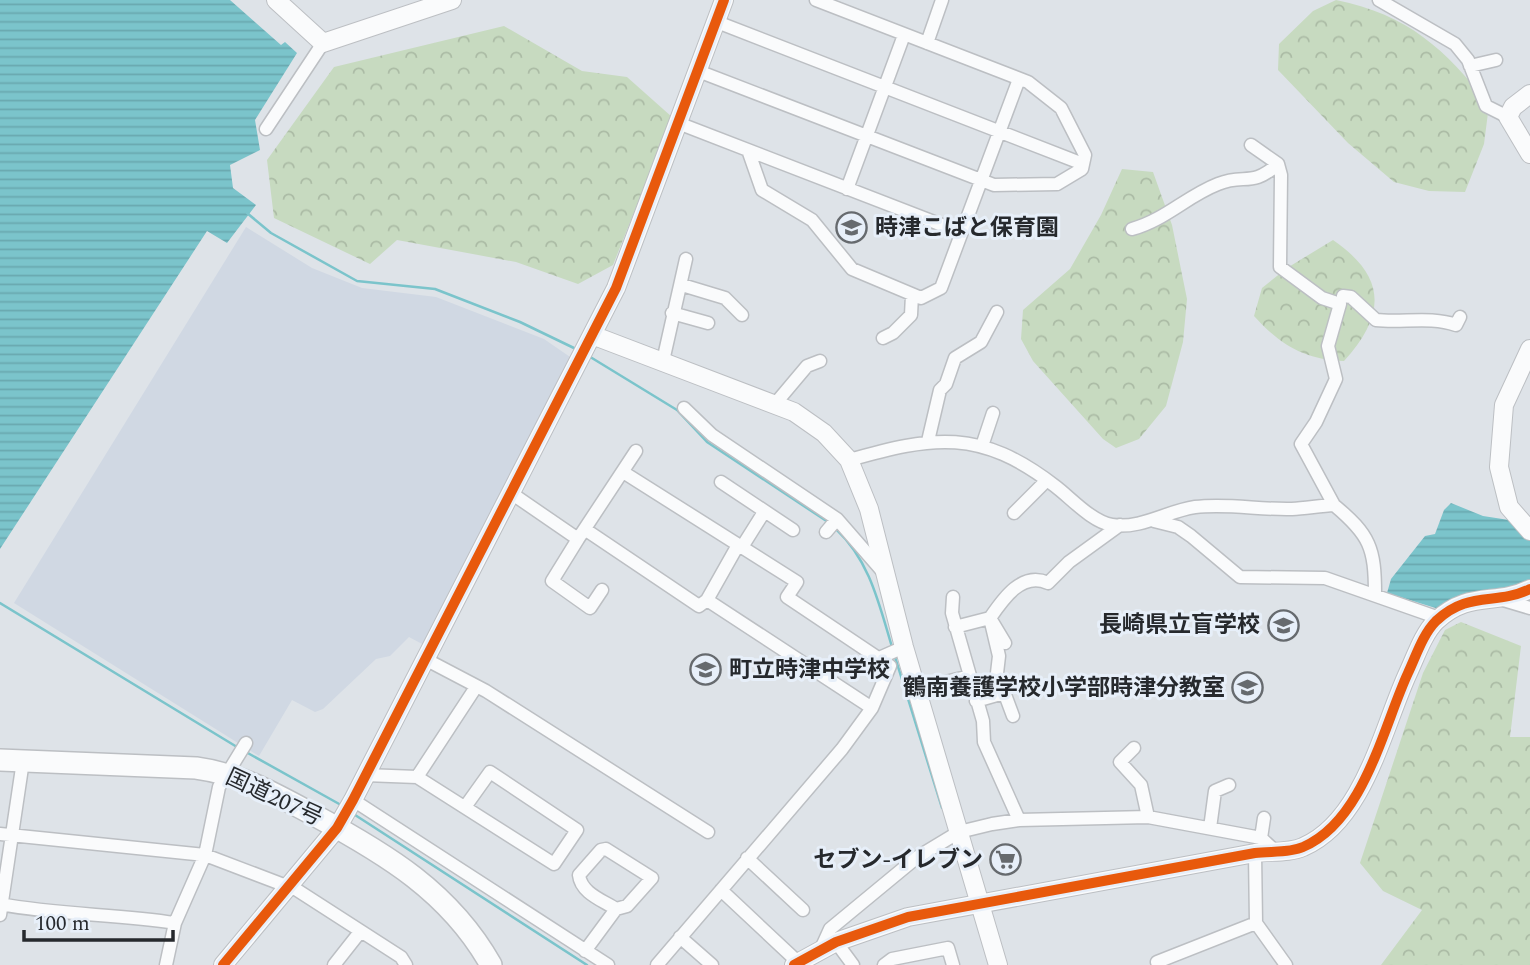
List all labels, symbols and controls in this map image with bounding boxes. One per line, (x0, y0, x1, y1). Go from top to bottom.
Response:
school or university icon: 時津こばと保育園 (835, 211, 869, 245)
place label: 時津こばと保育園 (875, 211, 1059, 246)
place label: 長崎県立盲学校 (1099, 608, 1260, 643)
school or university icon: 長崎県立盲学校 (1266, 608, 1300, 642)
school or university icon: 町立時津中学校 (689, 653, 723, 687)
place label: 町立時津中学校 (729, 653, 890, 688)
place label: 鶴南養護学校小学部時津分教室 (903, 671, 1225, 706)
school or university icon: 鶴南養護学校小学部時津分教室 (1231, 671, 1265, 705)
street label: 国道207号 (220, 760, 328, 836)
place label: セブン-イレブン (814, 843, 983, 878)
supermarket icon: セブン-イレブン (989, 843, 1023, 877)
scale bar (24, 898, 173, 942)
text: 100 m (35, 908, 90, 940)

